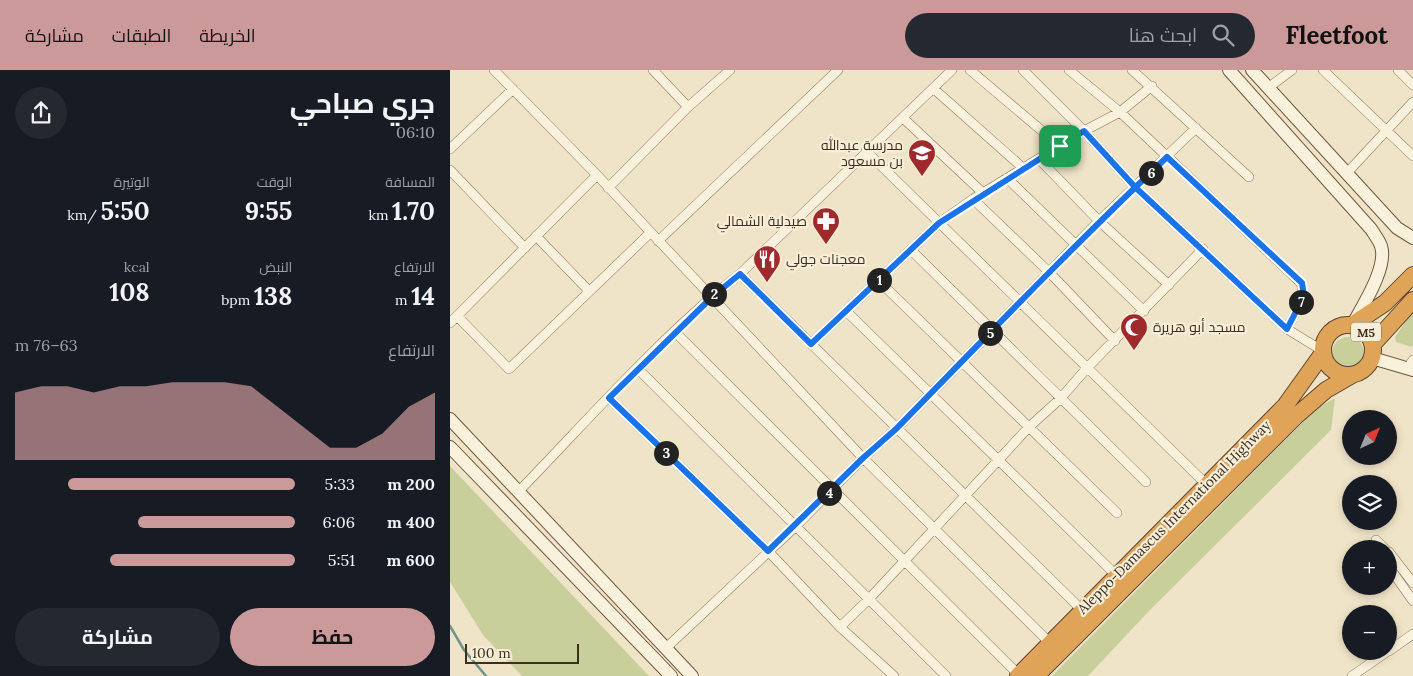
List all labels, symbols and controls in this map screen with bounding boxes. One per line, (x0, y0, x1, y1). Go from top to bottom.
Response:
search box (905, 13, 1255, 58)
text: Fleetfoot (1285, 20, 1388, 51)
icon: search (1209, 21, 1237, 49)
text: ابحث هنا (1129, 23, 1197, 47)
text: مشاركة (25, 24, 84, 47)
text: الطبقات (112, 24, 171, 47)
text: الخريطة (199, 24, 256, 47)
text: جري صباحي (290, 85, 435, 121)
button: share (15, 87, 67, 139)
text: 06:10 (396, 122, 435, 142)
pin (1039, 125, 1081, 167)
icon: arrive (1046, 132, 1074, 160)
place label: مدرسة عبدالله بن مسعود (821, 136, 903, 170)
school or university icon: مدرسة عبدالله بن مسعود (907, 138, 937, 177)
pin: 6 (1138, 160, 1164, 186)
text: 6 (1147, 164, 1156, 182)
text: الوتيرة (114, 173, 150, 191)
text: الوقت (257, 173, 292, 191)
text: المسافة (385, 173, 435, 191)
text: 5:50 (101, 195, 150, 227)
text: 9:55 (245, 195, 292, 227)
text: 1.70 (392, 195, 435, 227)
text: /km (67, 206, 101, 224)
text: km (368, 206, 392, 224)
pharmacy icon: صيدلية الشمالي (811, 206, 841, 245)
place label: صيدلية الشمالي (717, 212, 807, 233)
restaurant icon: معجنات جولي (752, 244, 782, 283)
place label: معجنات جولي (786, 250, 865, 271)
text: kcal (124, 258, 150, 276)
text: النبض (259, 258, 292, 276)
text: الارتفاع (394, 258, 435, 276)
pin: 1 (866, 268, 892, 292)
text: 1 (877, 271, 882, 289)
text: 108 (109, 276, 150, 308)
text: 138 (254, 280, 292, 312)
text: 14 (411, 280, 435, 312)
pin: 2 (702, 282, 726, 306)
text: 2 (711, 285, 718, 303)
pin: 7 (1288, 290, 1314, 314)
text: bpm (221, 291, 254, 309)
text: m (395, 291, 411, 309)
text: 7 (1298, 293, 1305, 311)
mosque icon: مسجد أبو هريرة (1119, 312, 1149, 351)
place label: مسجد أبو هريرة (1153, 318, 1246, 336)
pin: 5 (978, 320, 1002, 346)
road number: M5 (1351, 322, 1381, 342)
text: 5 (987, 324, 994, 342)
text: 63–76 m (15, 335, 78, 355)
text: الارتفاع (388, 340, 435, 360)
north arrow (1342, 410, 1398, 465)
map controls (1342, 410, 1397, 660)
street label: Aleppo-Damascus International Highway (1073, 416, 1275, 618)
pin: 3 (654, 440, 678, 466)
text: 3 (663, 444, 670, 462)
text: 5:33 (324, 474, 355, 494)
text: 200 m (387, 474, 435, 494)
button: layers (1342, 475, 1397, 530)
pin: 4 (816, 480, 842, 506)
text: 4 (826, 484, 833, 502)
text: 6:06 (323, 512, 355, 532)
text: 400 m (387, 512, 435, 532)
button: + (1342, 540, 1397, 595)
text: 5:51 (328, 550, 355, 570)
text: 600 m (386, 550, 435, 570)
button: − (1342, 605, 1397, 660)
button: مشاركة (15, 608, 220, 666)
button: حفظ (230, 608, 435, 666)
scale bar (465, 641, 579, 664)
text: 100 m (472, 644, 511, 662)

